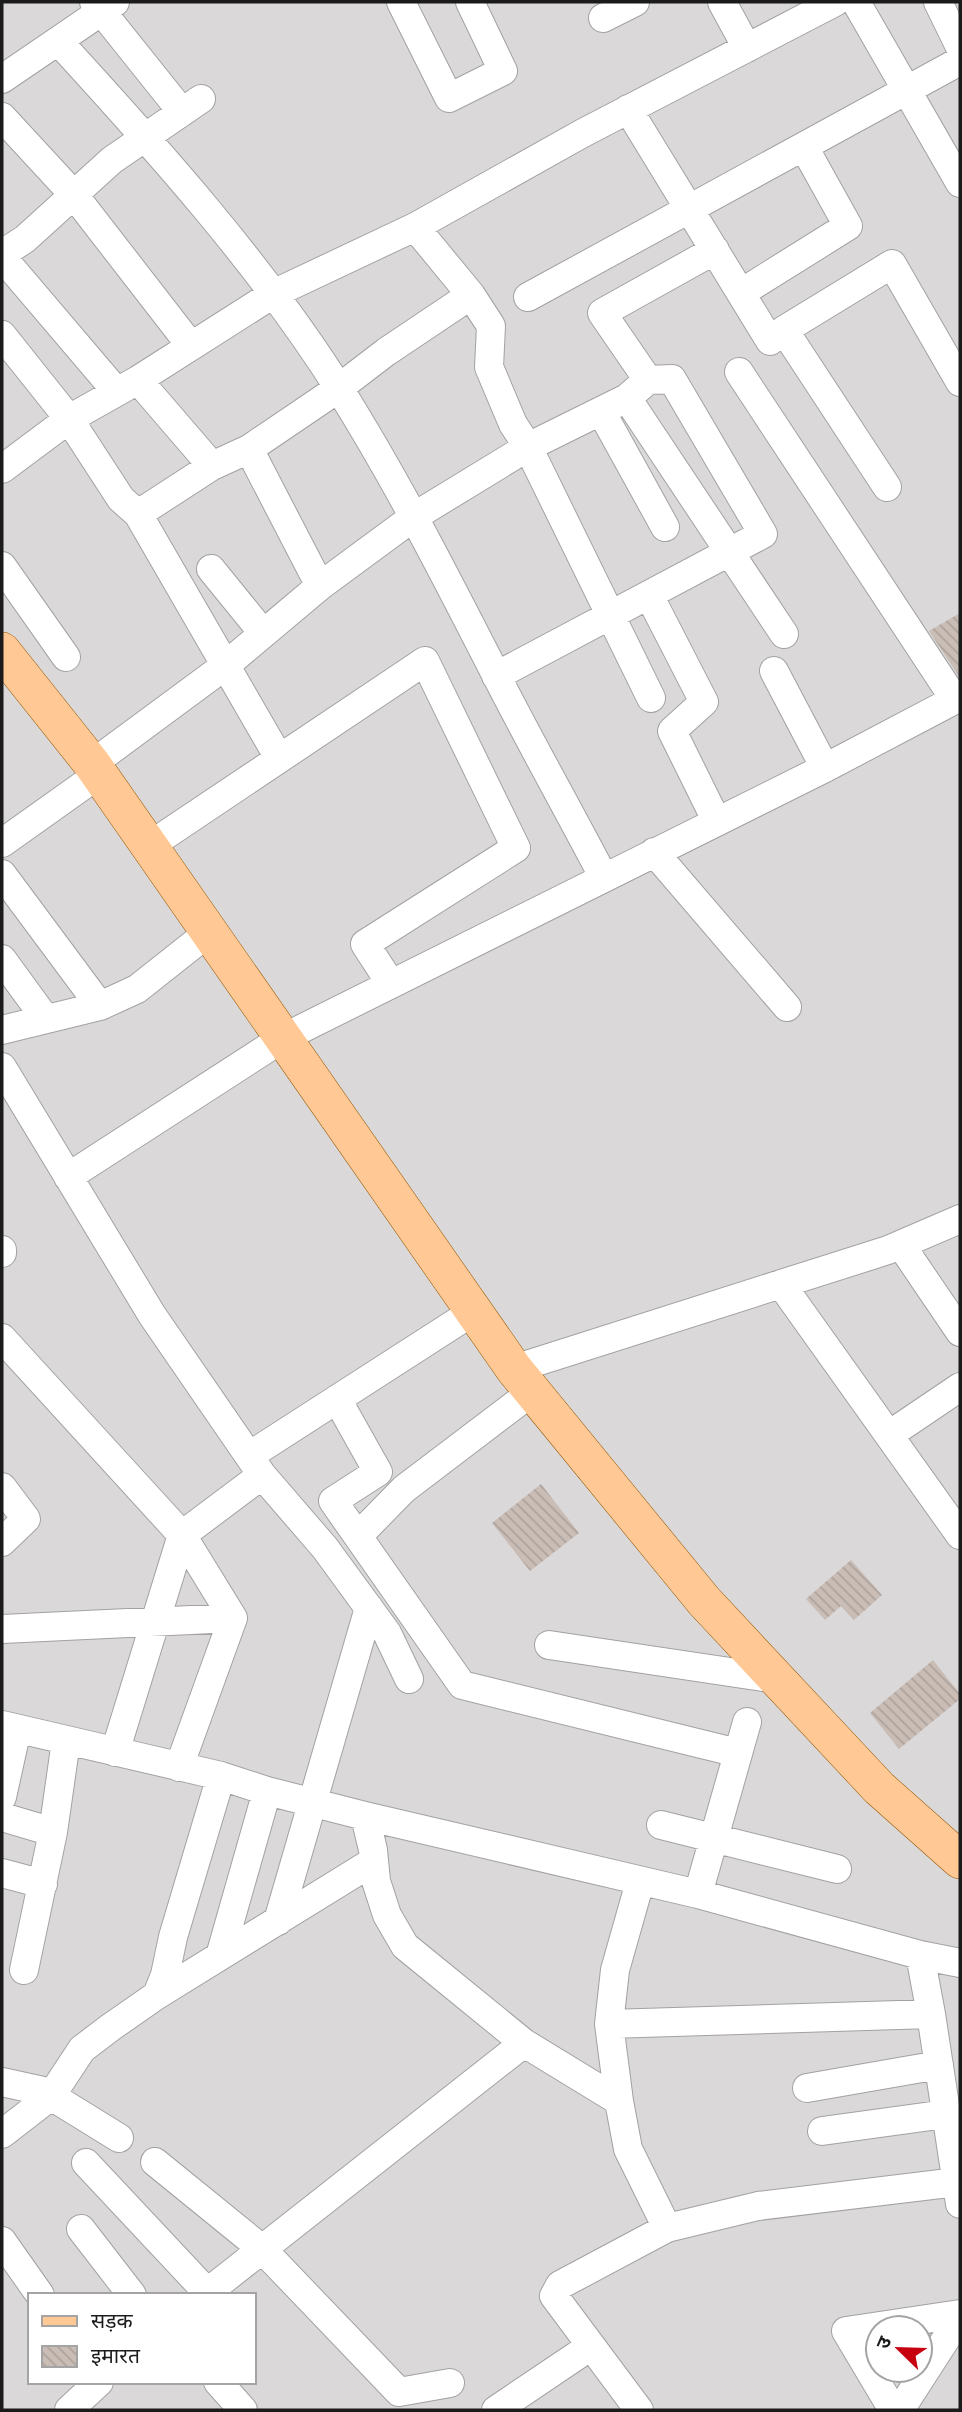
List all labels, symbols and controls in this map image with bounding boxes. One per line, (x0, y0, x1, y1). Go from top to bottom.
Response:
legend (28, 2293, 256, 2384)
text: सड़क (91, 2308, 133, 2332)
north arrow (864, 2314, 934, 2384)
text: उ (871, 2332, 896, 2352)
text: इमारत (91, 2343, 141, 2367)

